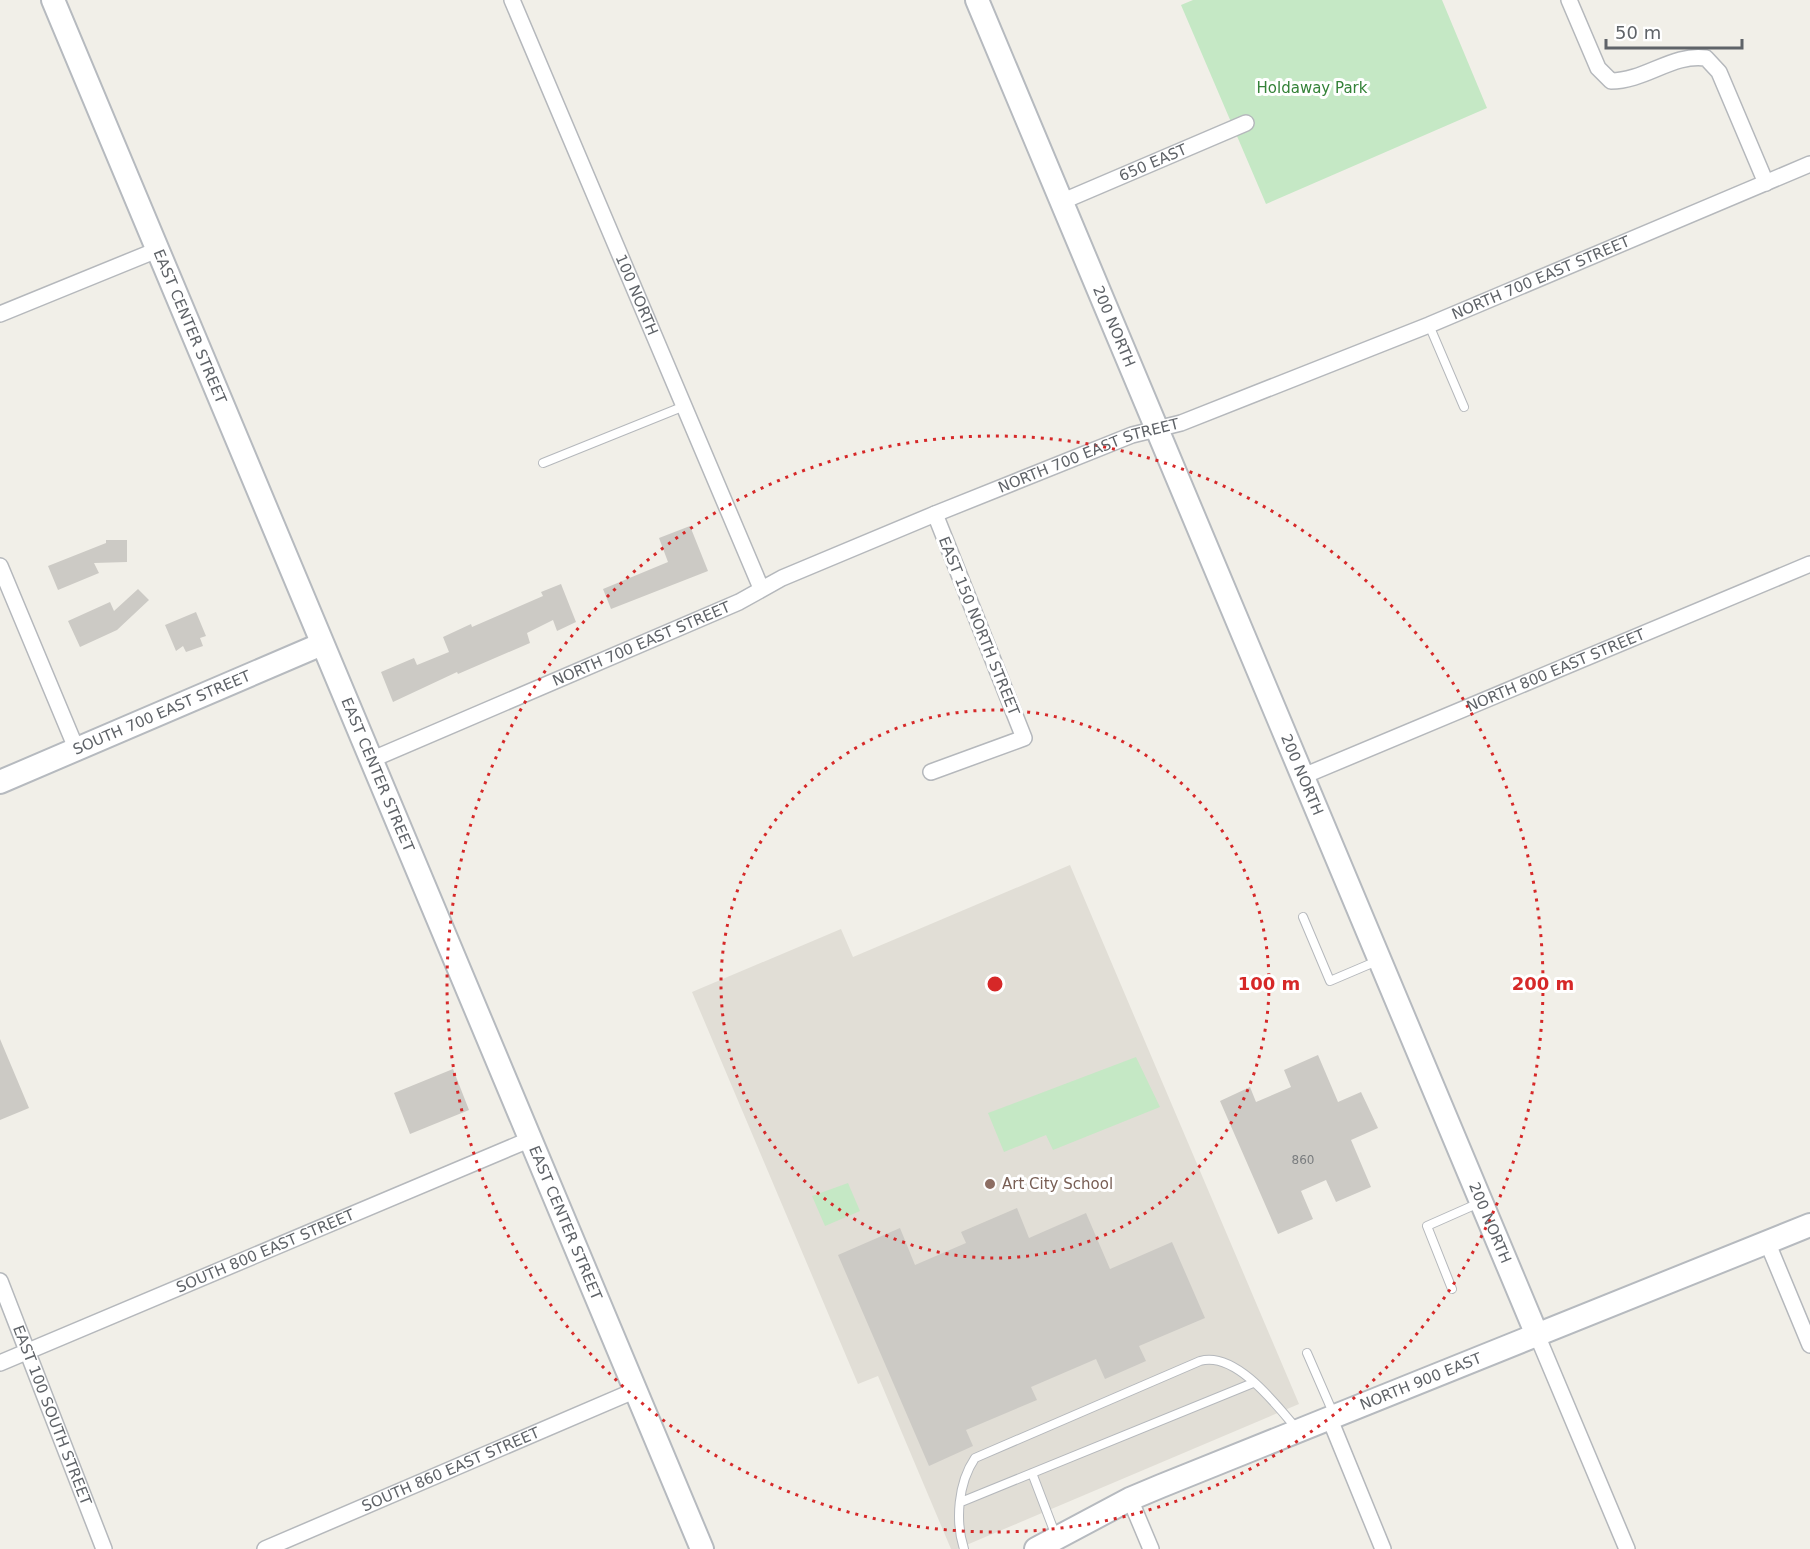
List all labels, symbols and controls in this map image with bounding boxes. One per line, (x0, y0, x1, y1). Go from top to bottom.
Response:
scale bar (1606, 12, 1742, 50)
text: 50 m (1615, 22, 1661, 43)
park label: Holdaway Park (1257, 79, 1368, 97)
street label: 650 EAST (1116, 140, 1190, 185)
street label: NORTH 700 EAST STREET (1449, 232, 1633, 323)
street label: EAST CENTER STREET (150, 247, 230, 407)
street label: 100 NORTH (612, 251, 662, 338)
street label: 200 NORTH (1089, 283, 1139, 370)
street label: NORTH 700 EAST STREET (996, 415, 1182, 497)
street label: EAST 150 NORTH STREET (935, 534, 1024, 719)
street label: NORTH 700 EAST STREET (550, 598, 734, 690)
street label: NORTH 800 EAST STREET (1464, 625, 1648, 716)
street label: SOUTH 700 EAST STREET (70, 666, 254, 759)
street label: EAST CENTER STREET (337, 695, 418, 855)
street label: 200 NORTH (1277, 731, 1327, 818)
text: 100 m (1238, 973, 1300, 994)
text: 200 m (1512, 973, 1574, 994)
centre of rings (985, 974, 1005, 994)
street label: EAST CENTER STREET (525, 1143, 606, 1304)
house number: 860 (1292, 1153, 1314, 1167)
place label: Art City School (1002, 1175, 1113, 1193)
marker: Art City School (983, 1177, 997, 1191)
street label: 200 NORTH (1465, 1180, 1515, 1266)
street label: SOUTH 800 EAST STREET (174, 1205, 358, 1297)
street label: EAST 100 SOUTH STREET (9, 1323, 95, 1509)
street label: NORTH 900 EAST (1357, 1349, 1485, 1414)
street label: SOUTH 860 EAST STREET (359, 1423, 543, 1515)

